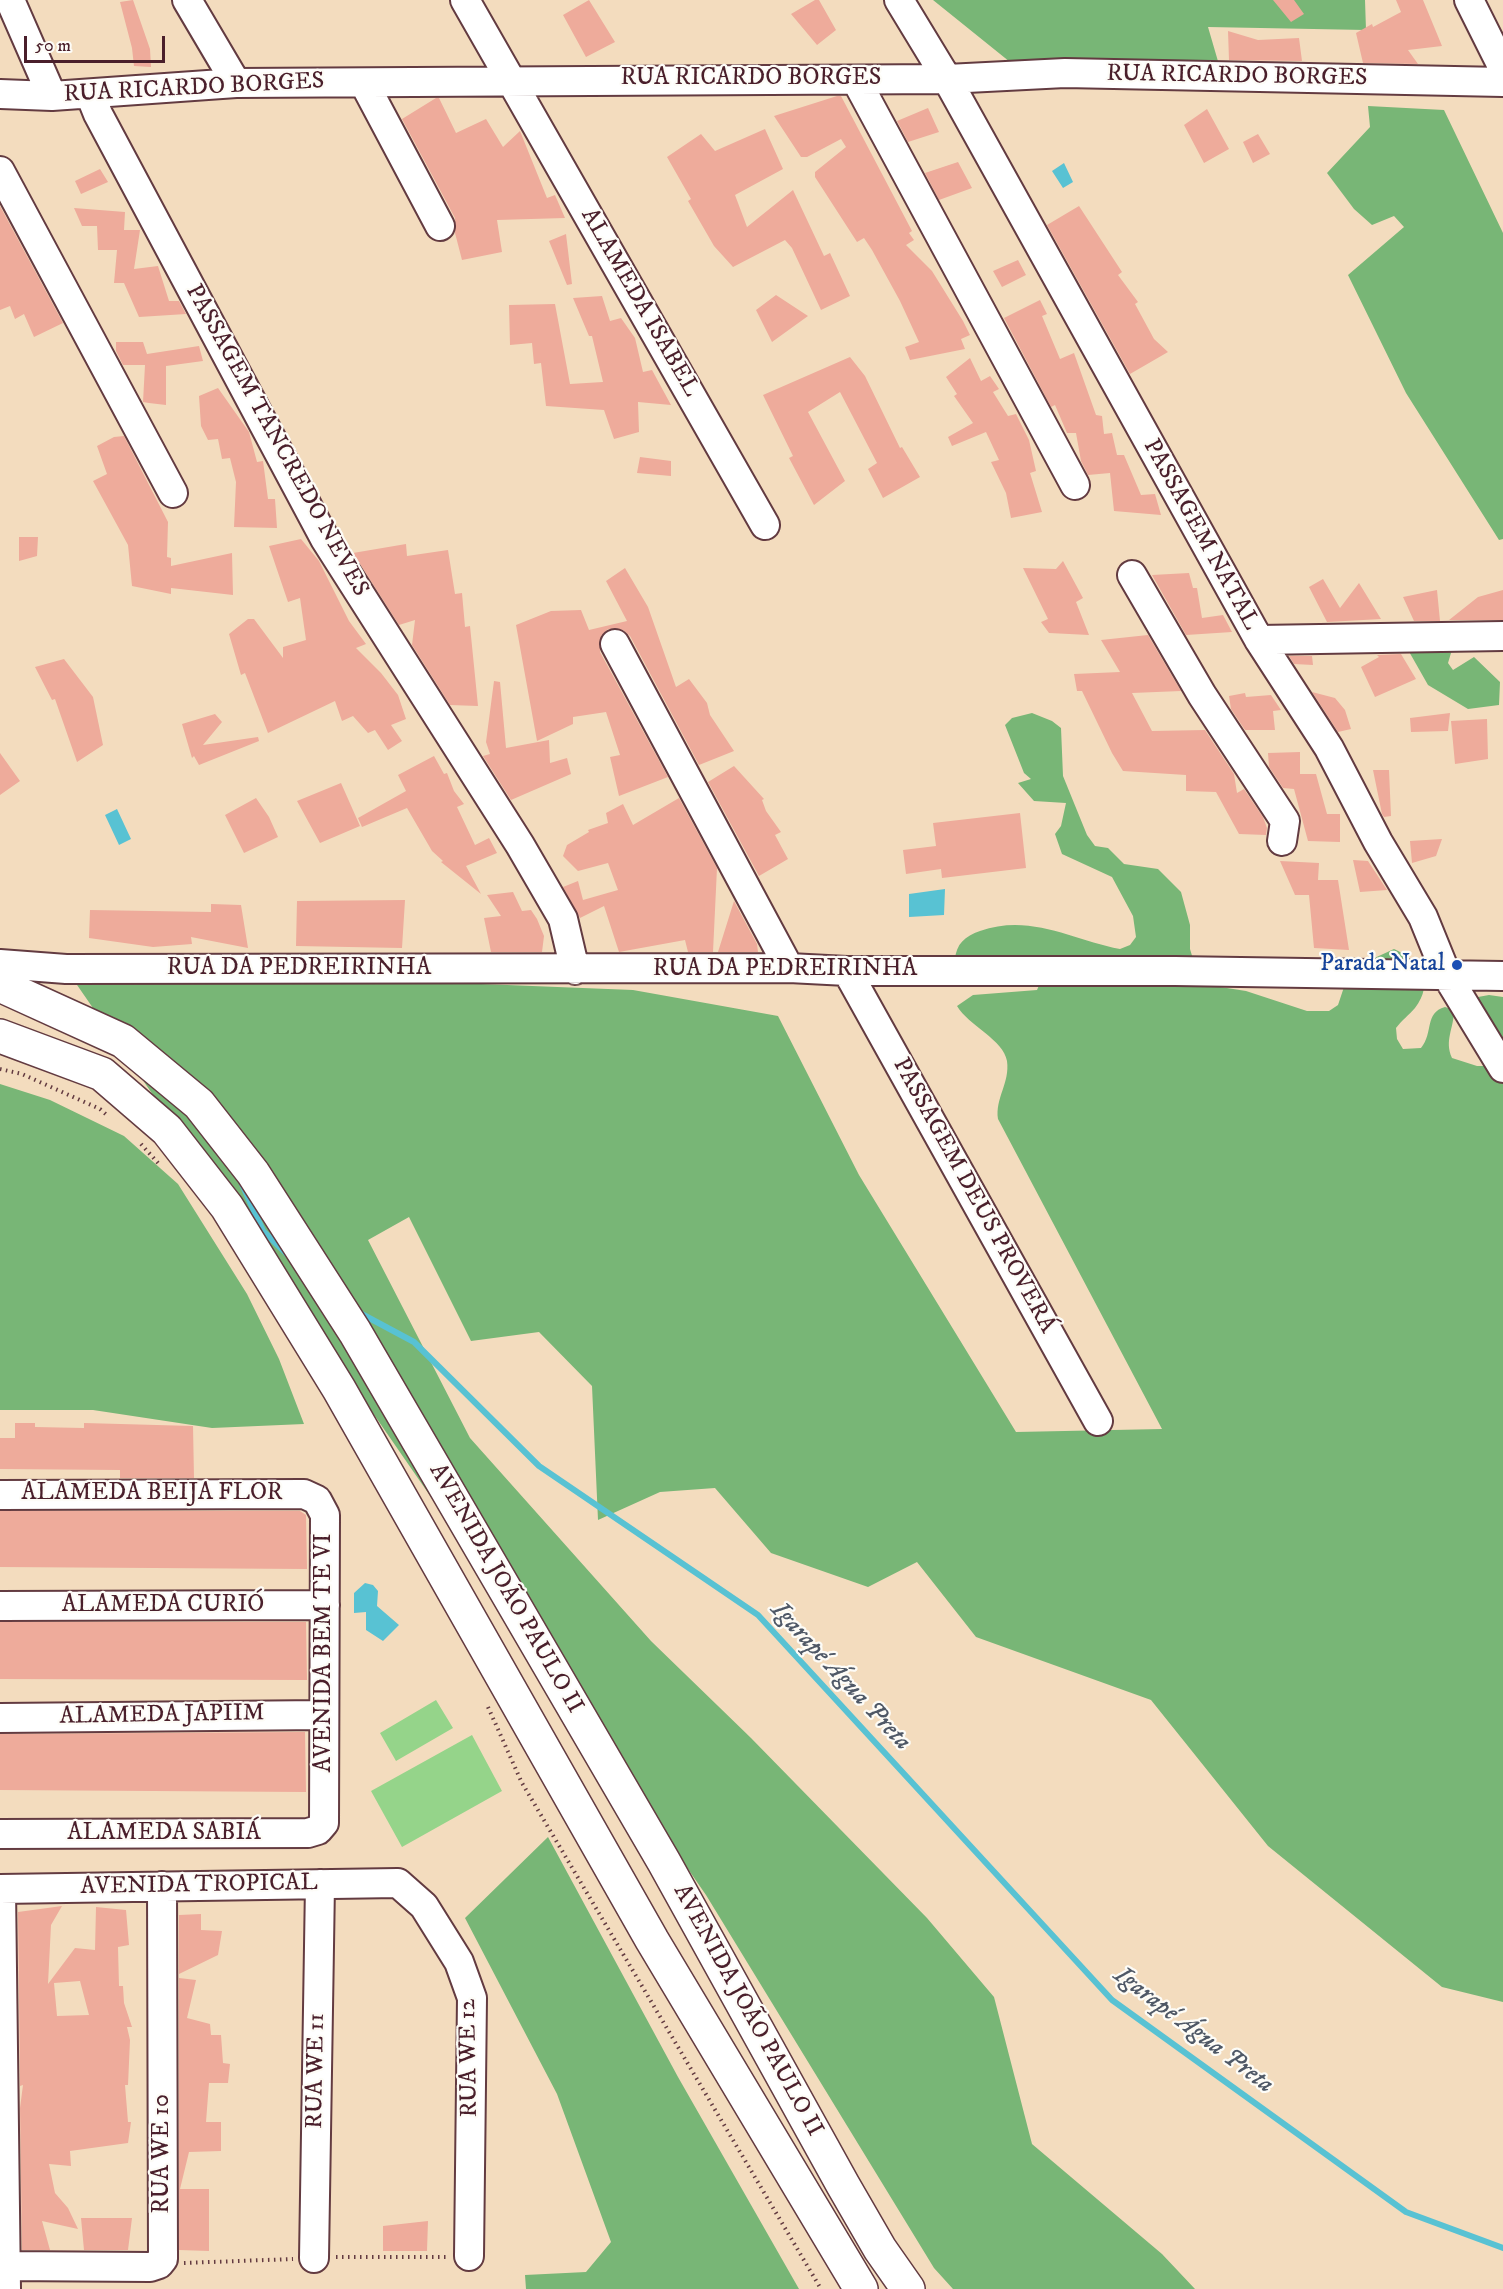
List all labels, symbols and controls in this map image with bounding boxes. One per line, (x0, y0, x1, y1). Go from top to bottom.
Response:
scale bar (27, 24, 168, 62)
text: 50 m (35, 35, 71, 57)
street label: RUA RICARDO BORGES (1106, 60, 1368, 94)
street label: RUA RICARDO BORGES (621, 65, 881, 93)
street label: RUA RICARDO BORGES (63, 68, 325, 110)
street label: ALAMEDA ISABEL (573, 204, 705, 402)
street label: PASSAGEM TANCREDO NEVES (178, 280, 374, 602)
street label: PASSAGEM NATAL (1136, 435, 1264, 635)
place label: Parada Natal (1320, 951, 1445, 979)
street label: RUA DA PEDREIRINHA (167, 955, 431, 983)
street label: RUA DA PEDREIRINHA (653, 956, 917, 984)
marker: Parada Natal (1450, 958, 1464, 972)
street label: PASSAGEM DEUS PROVERÁ (885, 1053, 1061, 1339)
street label: AVENIDA JOÃO PAULO II (422, 1459, 588, 1719)
street label: ALAMEDA BEIJA FLOR (21, 1480, 283, 1508)
street label: AVENIDA BEM TE VI (311, 1533, 339, 1773)
street label: ALAMEDA CURIÓ (62, 1592, 264, 1620)
water label: Igarapé Água Preta (763, 1596, 917, 1758)
street label: ALAMEDA JAPIIM (59, 1700, 265, 1732)
street label: ALAMEDA SABIÁ (67, 1820, 261, 1848)
street label: AVENIDA TROPICAL (80, 1870, 318, 1902)
street label: AVENIDA JOÃO PAULO II (666, 1880, 828, 2142)
water label: Igarapé Água Preta (1107, 1961, 1279, 2101)
street label: RUA WE 12 (455, 1998, 485, 2118)
street label: RUA WE 11 (302, 2013, 332, 2129)
street label: RUA WE 10 (149, 2094, 177, 2214)

